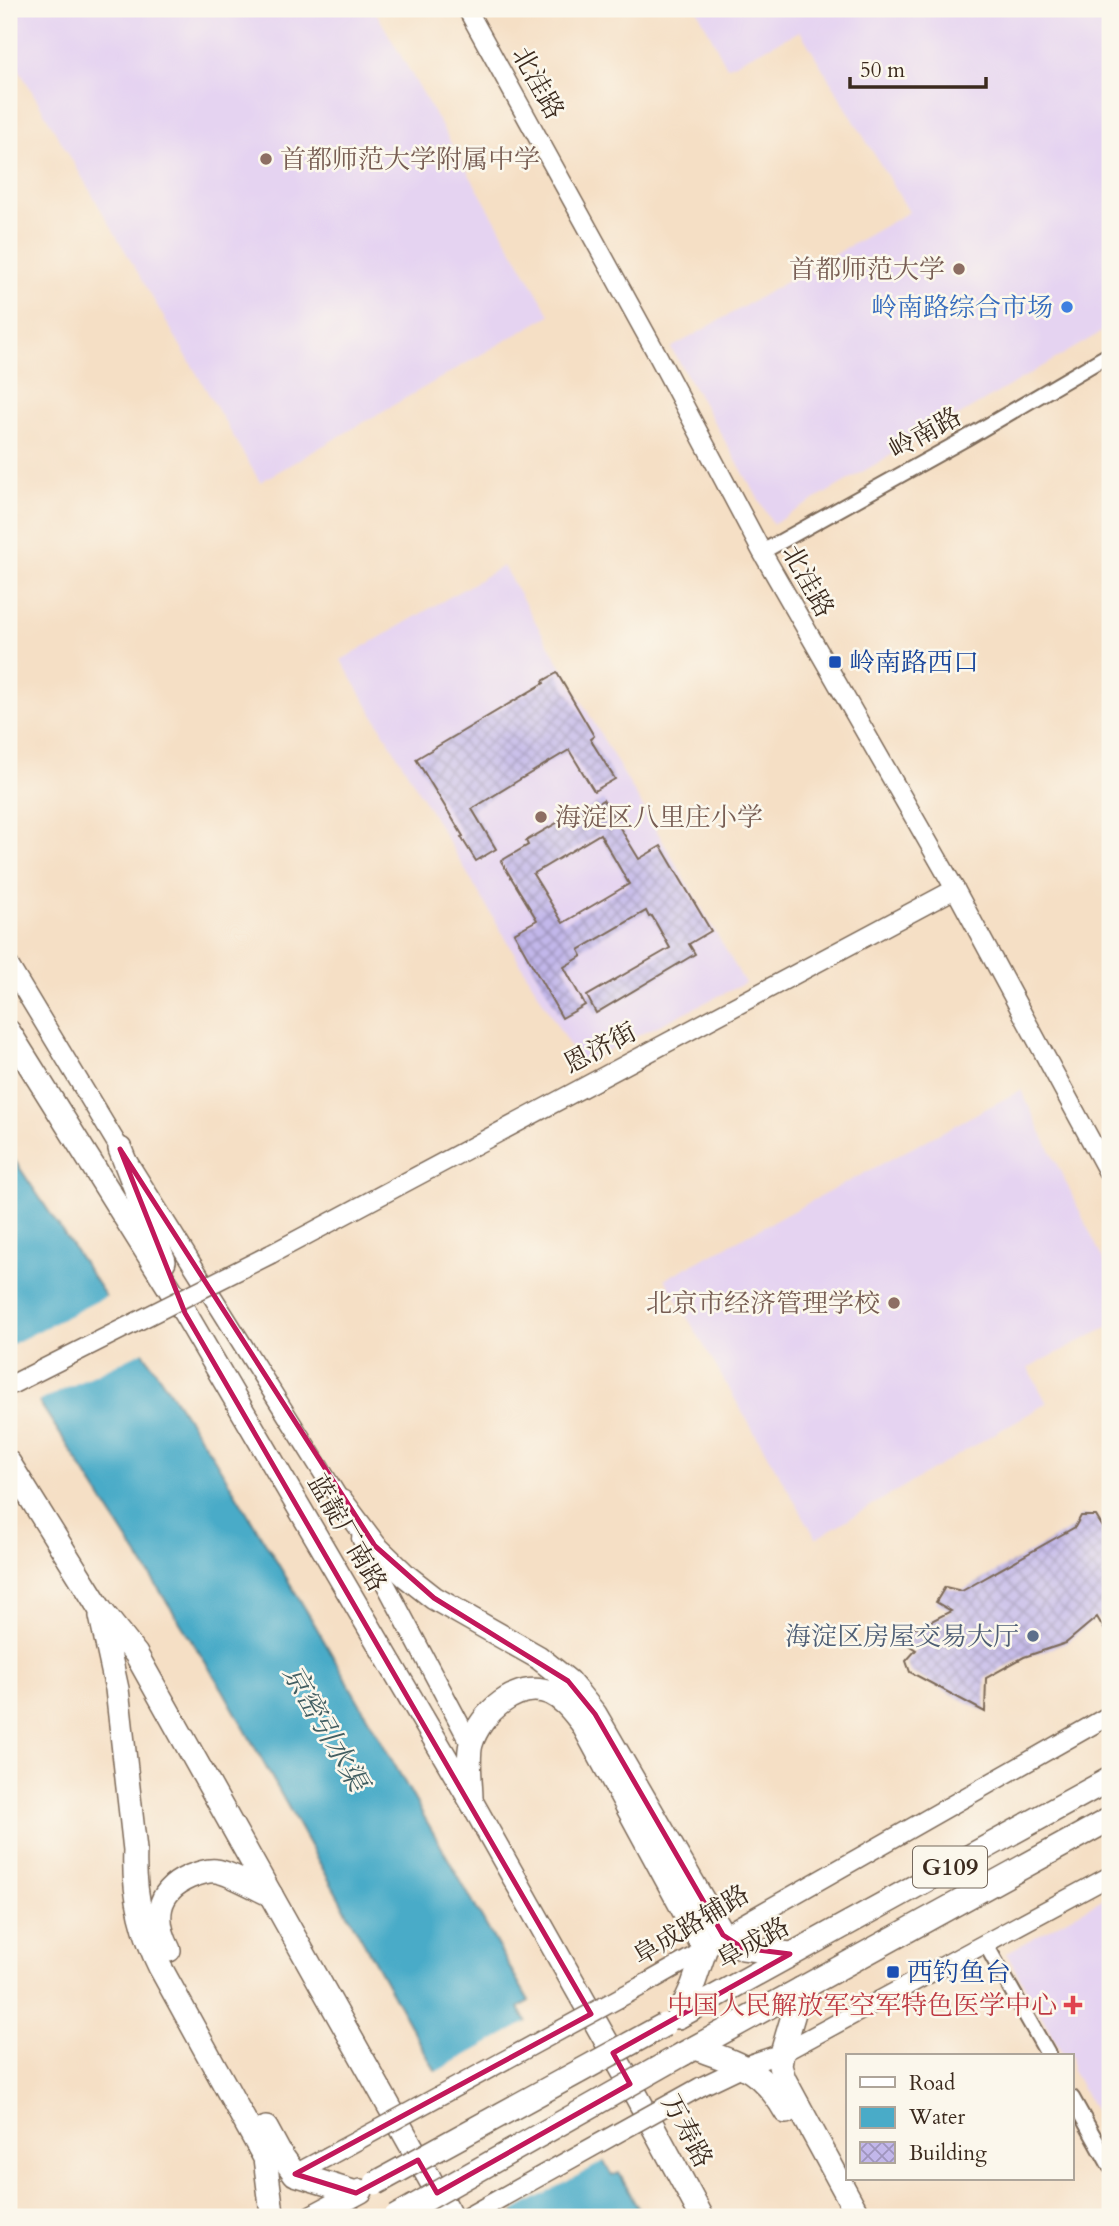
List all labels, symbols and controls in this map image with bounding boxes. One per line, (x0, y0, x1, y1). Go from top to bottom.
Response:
street label: 北洼路 (504, 40, 572, 126)
scale bar (850, 46, 986, 90)
text: 50 m (860, 56, 905, 85)
place label: 首都师范大学附属中学 (280, 142, 540, 177)
marker: 首都师范大学附属中学 (258, 151, 274, 167)
place label: 首都师范大学 (789, 252, 945, 287)
marker: 首都师范大学 (951, 261, 967, 277)
place label: 岭南路综合市场 (871, 290, 1053, 325)
marker: 岭南路综合市场 (1059, 299, 1075, 315)
street label: 岭南路 (882, 399, 968, 467)
street label: 北洼路 (774, 538, 842, 624)
place label: 岭南路西口 (849, 645, 979, 680)
marker: 岭南路西口 (827, 654, 843, 670)
place label: 海淀区八里庄小学 (555, 800, 763, 835)
marker: 海淀区八里庄小学 (533, 809, 549, 825)
street label: 恩济街 (557, 1014, 643, 1082)
place label: 北京市经济管理学校 (646, 1286, 880, 1321)
marker: 北京市经济管理学校 (886, 1295, 902, 1311)
street label: 蓝靛厂南路 (299, 1468, 395, 1598)
place label: 海淀区房屋交易大厅 (785, 1619, 1019, 1654)
marker: 海淀区房屋交易大厅 (1025, 1628, 1041, 1644)
water label: 京密引水渠 (274, 1658, 378, 1802)
road number: G109 (913, 1846, 987, 1888)
street label: 阜成路辅路 (627, 1878, 755, 1972)
street label: 阜成路 (711, 1910, 795, 1976)
place label: 西钓鱼台 (907, 1955, 1011, 1990)
marker: 西钓鱼台 (885, 1964, 901, 1980)
place label: 中国人民解放军空军特色医学中心 (667, 1988, 1057, 2023)
marker: 中国人民解放军空军特色医学中心 (1063, 1995, 1083, 2015)
legend (846, 2054, 1074, 2180)
text: Road (909, 2069, 955, 2098)
street label: 万寿路 (653, 2088, 721, 2174)
text: Water (908, 2103, 965, 2132)
text: Building (909, 2139, 987, 2168)

